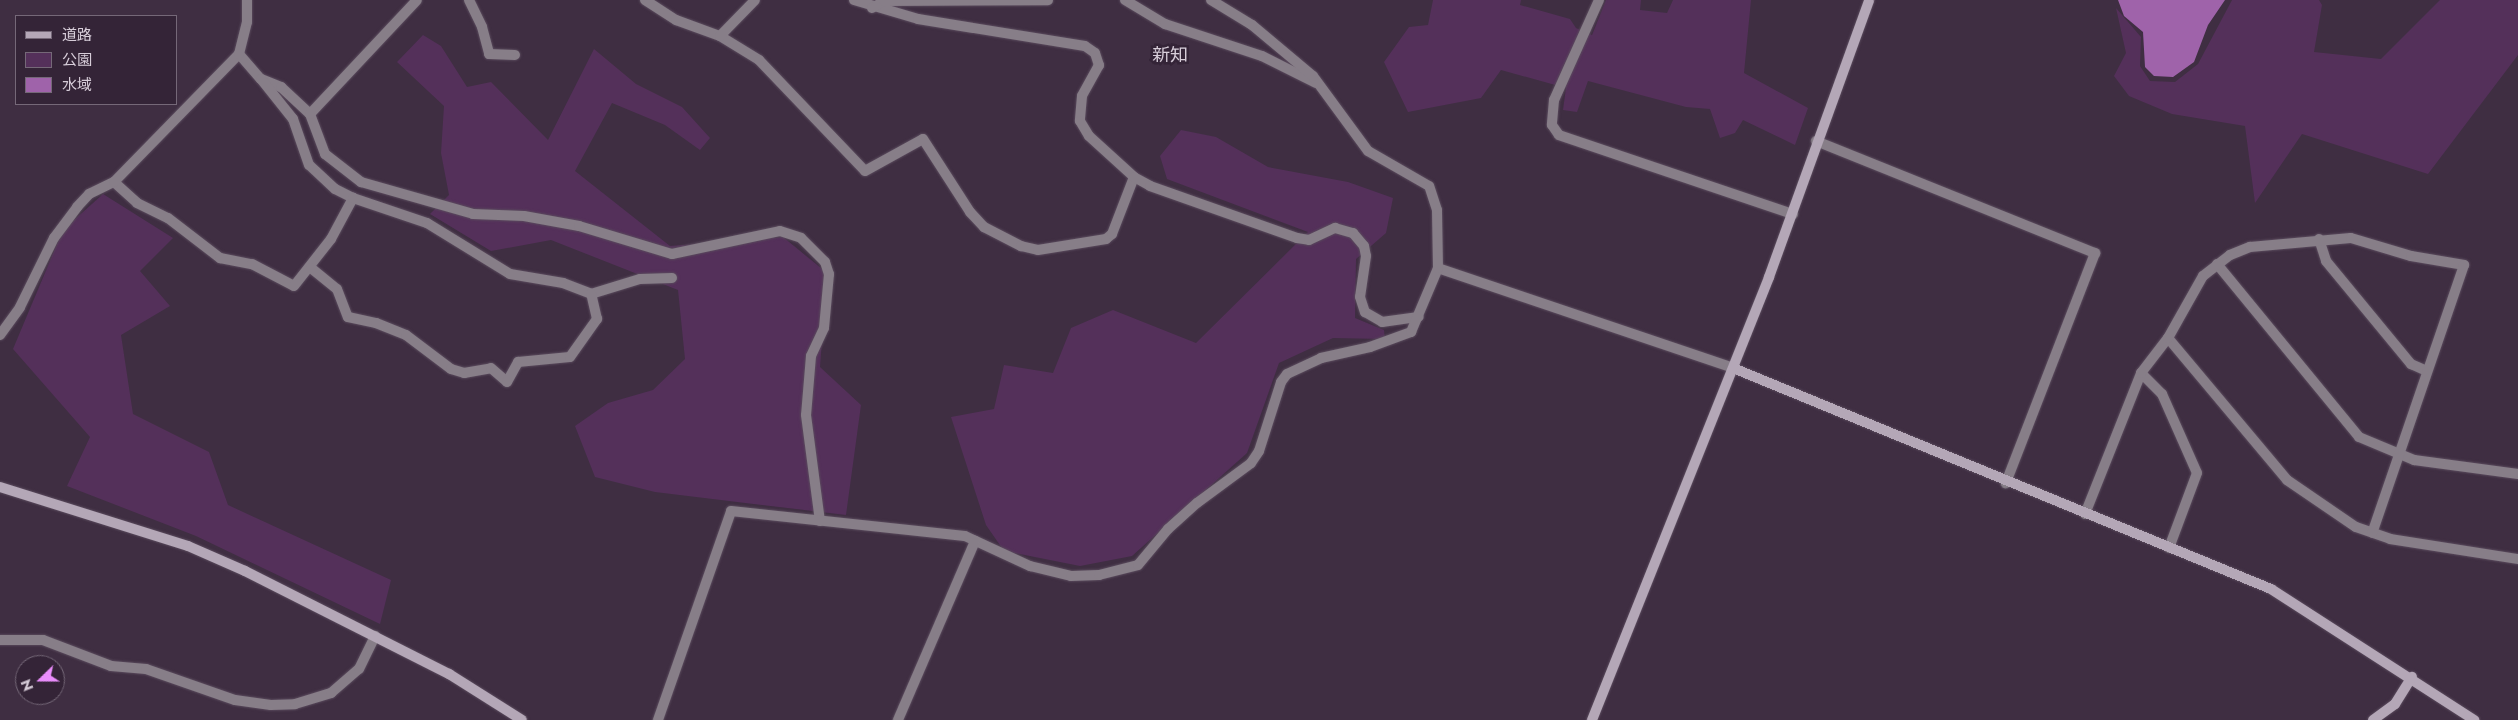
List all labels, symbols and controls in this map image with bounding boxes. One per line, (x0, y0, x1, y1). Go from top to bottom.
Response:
legend (15, 15, 178, 105)
text: 道路 (62, 24, 92, 46)
district label: 新知 (1152, 44, 1188, 66)
text: 公園 (62, 49, 92, 71)
text: 水域 (62, 74, 92, 96)
north arrow (15, 655, 65, 705)
text: N (16, 676, 38, 694)

